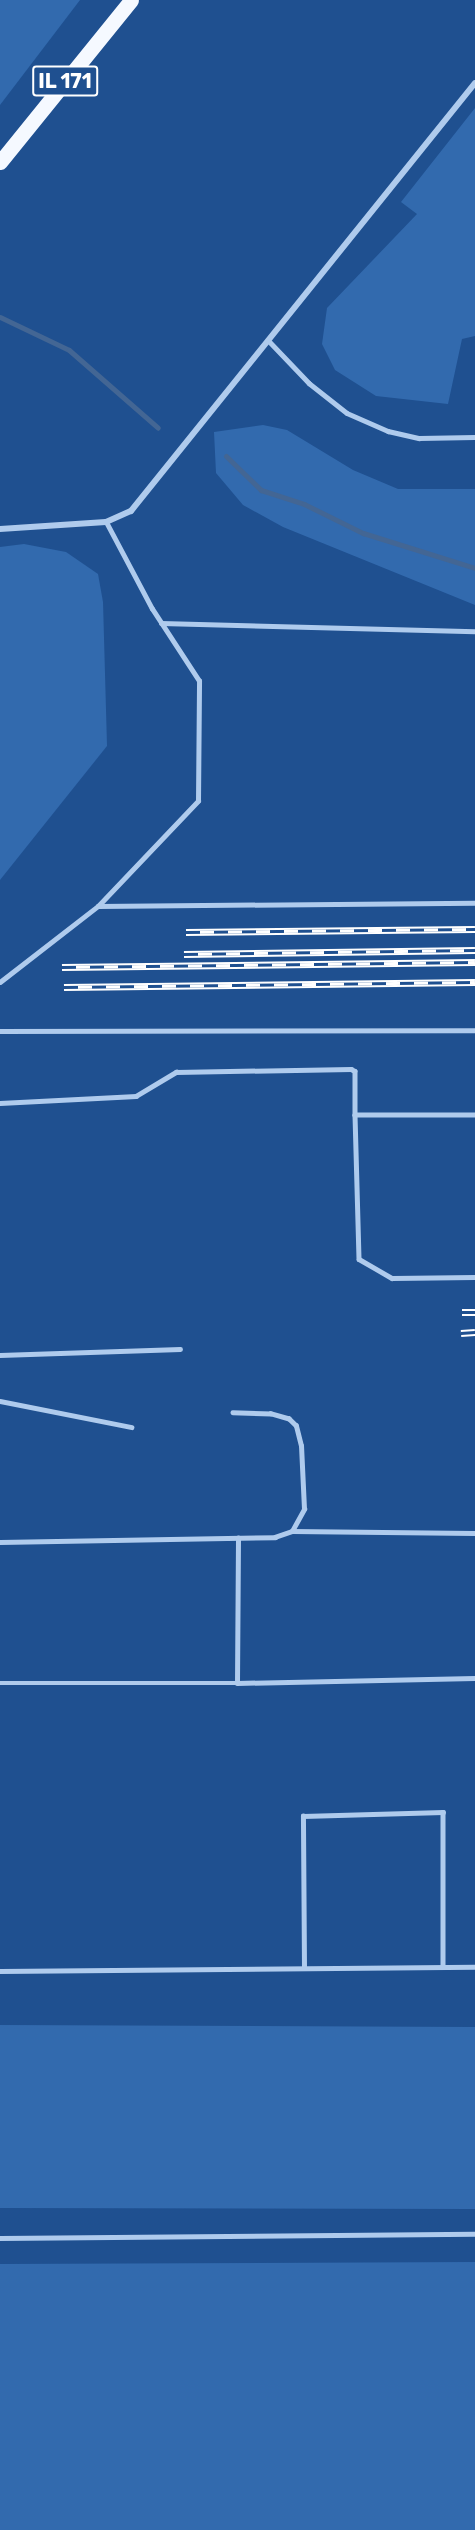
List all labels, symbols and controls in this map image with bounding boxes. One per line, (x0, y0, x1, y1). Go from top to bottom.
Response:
road number: IL 171 (31, 64, 100, 98)

